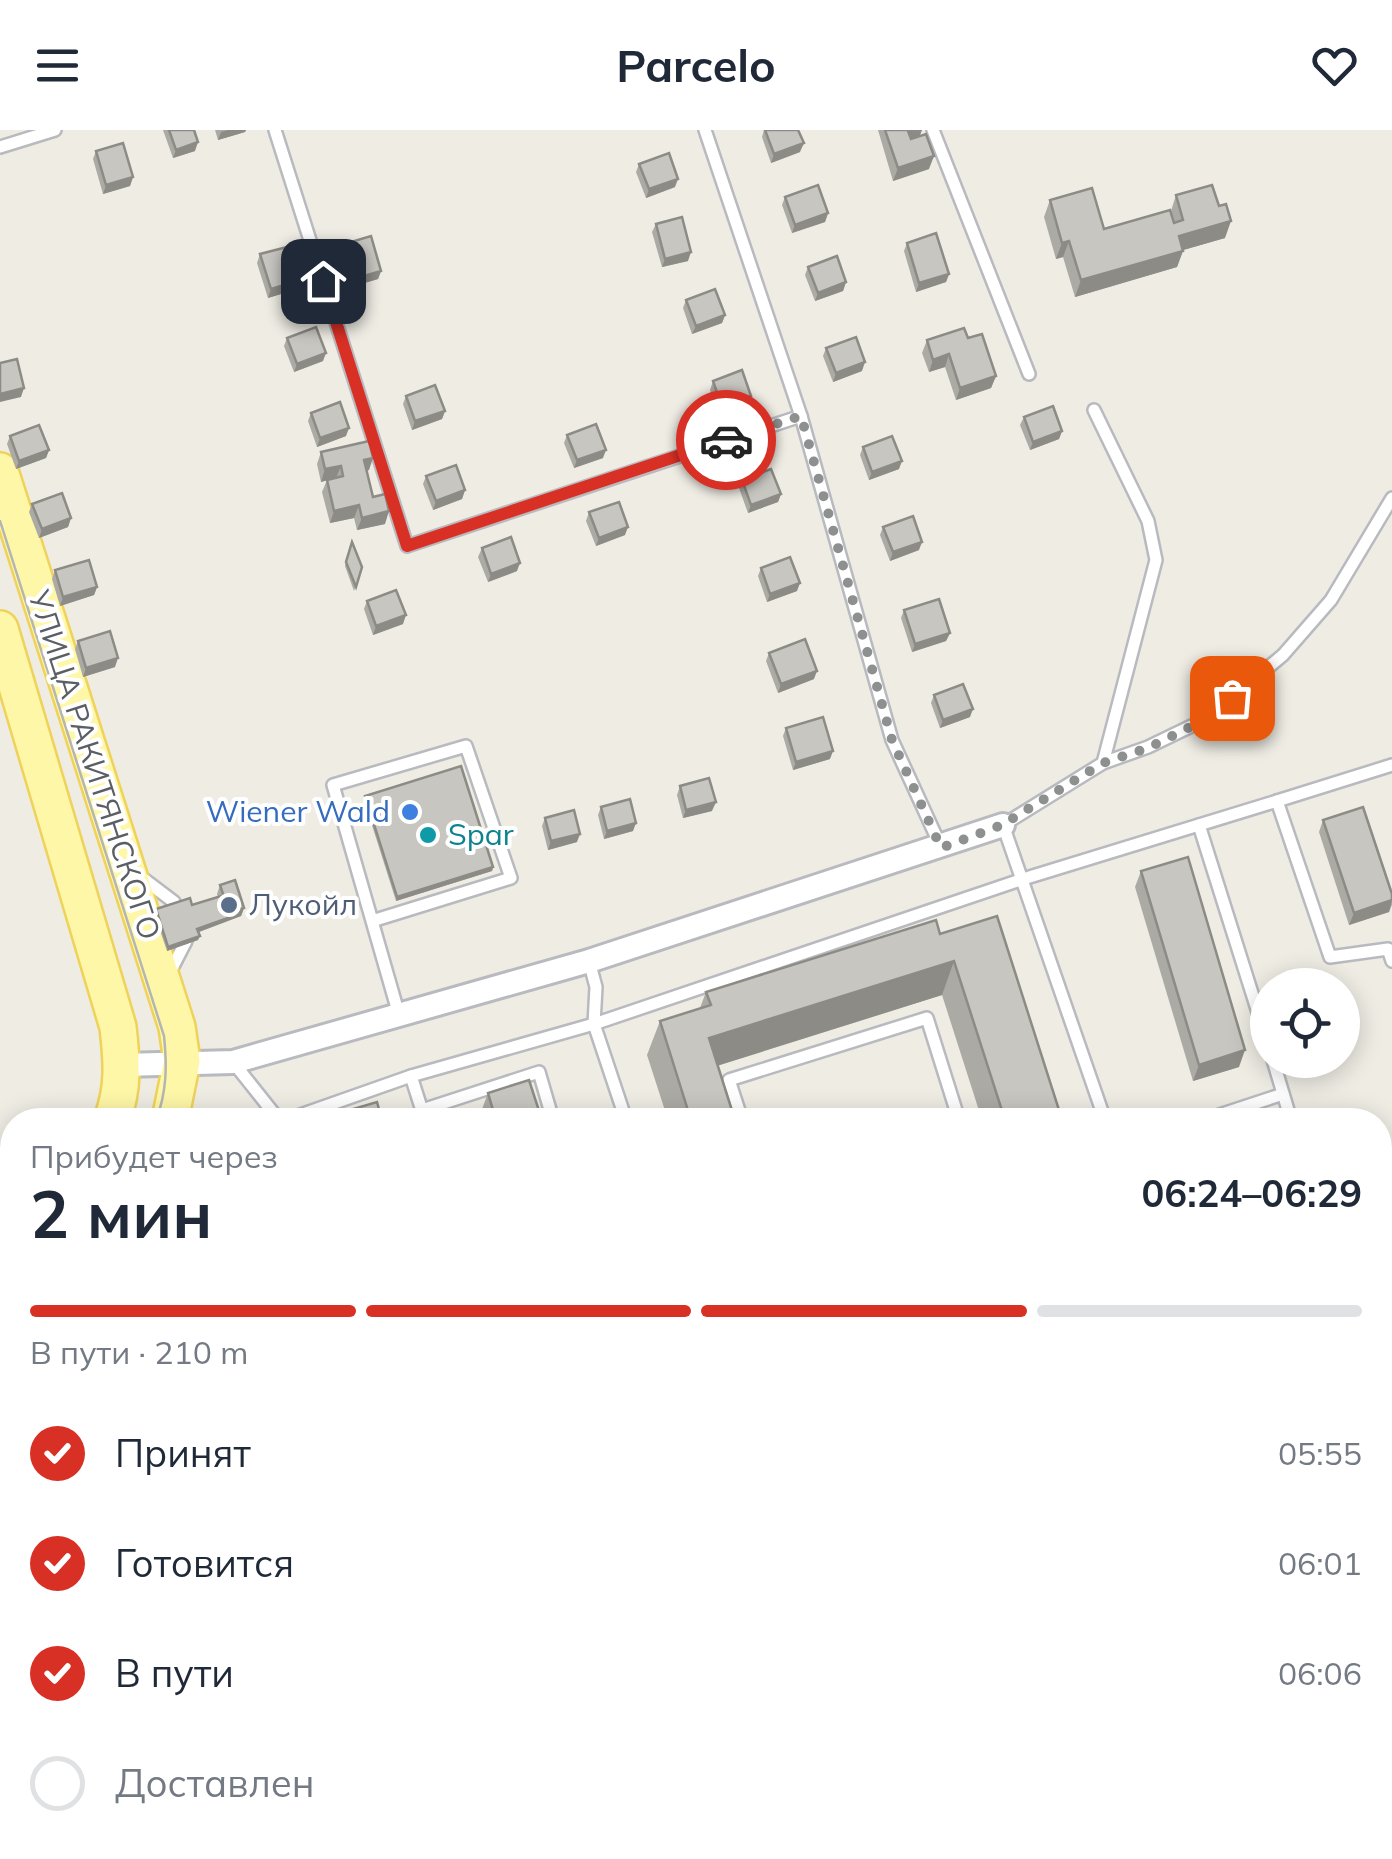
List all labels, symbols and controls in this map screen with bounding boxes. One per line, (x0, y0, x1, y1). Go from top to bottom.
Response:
text: Parcelo (616, 37, 776, 93)
icon: menu (30, 38, 85, 93)
icon: heart (1307, 38, 1362, 93)
pin (281, 239, 366, 324)
icon: home (296, 254, 351, 309)
courier (676, 390, 776, 490)
icon: car (699, 413, 754, 468)
street label: УЛИЦА РАКИТЯНСКОГО (20, 584, 169, 944)
pin (1190, 656, 1275, 741)
icon: bag (1205, 671, 1260, 726)
place label: Wiener Wald (206, 792, 390, 830)
marker: Wiener Wald (399, 801, 421, 823)
place label: Spar (448, 815, 514, 853)
marker: Spar (417, 824, 439, 846)
place label: Лукойл (249, 885, 357, 923)
marker: Лукойл (218, 894, 240, 916)
map controls (1250, 968, 1360, 1078)
button: locate (1250, 968, 1360, 1078)
text: Прибудет через (30, 1136, 278, 1176)
text: 06:24–06:29 (1142, 1169, 1362, 1217)
text: 2 мин (30, 1173, 212, 1254)
text: В пути · 210 m (30, 1332, 248, 1372)
icon: check (30, 1426, 85, 1481)
text: Принят (115, 1429, 251, 1477)
text: 05:55 (1278, 1433, 1362, 1473)
icon: check (30, 1536, 85, 1591)
text: Готовится (115, 1539, 294, 1587)
text: 06:01 (1278, 1543, 1362, 1583)
icon: check (30, 1646, 85, 1701)
text: В пути (115, 1649, 234, 1697)
text: 06:06 (1278, 1653, 1362, 1693)
text: Доставлен (115, 1759, 315, 1807)

